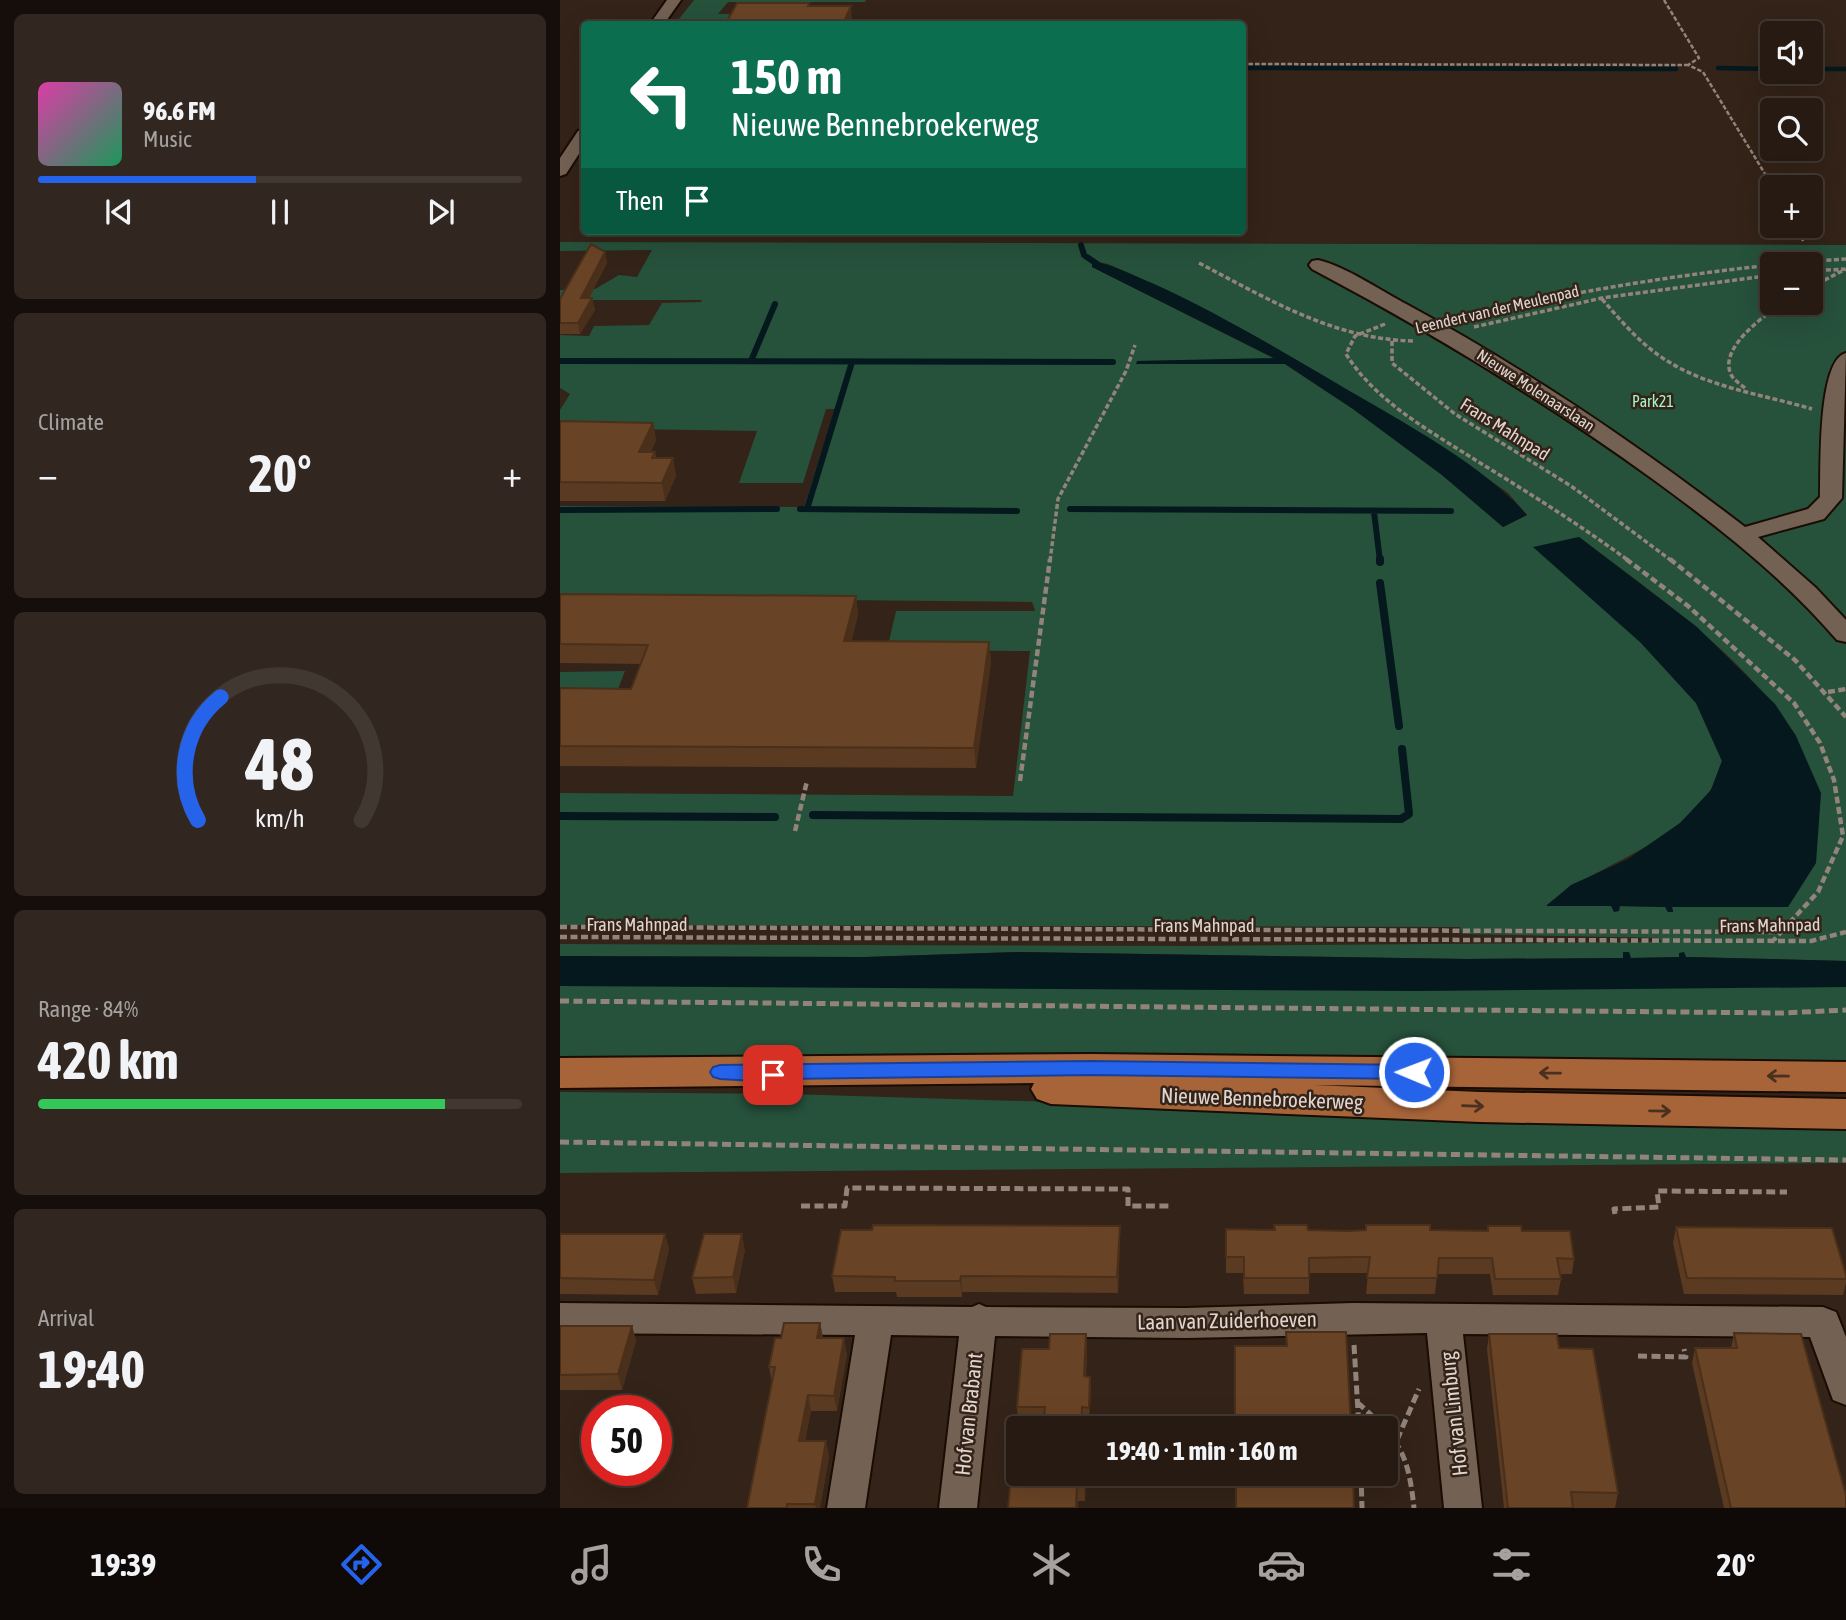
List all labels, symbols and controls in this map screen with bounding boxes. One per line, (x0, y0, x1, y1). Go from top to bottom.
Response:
map controls (1760, 21, 1823, 315)
button: sound (1760, 21, 1823, 84)
text: 150 m (731, 48, 842, 104)
icon: left (616, 49, 707, 140)
text: 96.6 FM (143, 96, 216, 126)
button: search (1760, 98, 1823, 161)
text: Nieuwe Bennebroekerweg (731, 106, 1039, 143)
text: Music (143, 126, 191, 152)
button: + (1760, 175, 1823, 238)
icon: arrive (678, 182, 716, 220)
text: Then (616, 186, 664, 216)
icon: previous (100, 193, 138, 231)
icon: pause (261, 193, 299, 231)
icon: next (422, 193, 460, 231)
button: − (1760, 252, 1823, 315)
street label: Leendert van der Meulenpad (1413, 281, 1581, 338)
street label: Nieuwe Molenaarslaan (1474, 345, 1598, 435)
park label: Park21 (1632, 392, 1674, 410)
street label: Frans Mahnpad (1457, 393, 1553, 465)
text: Climate (38, 409, 104, 435)
text: 20° (248, 443, 312, 503)
text: − (38, 452, 58, 495)
text: + (502, 452, 522, 495)
text: 48 (245, 722, 314, 805)
text: km/h (255, 804, 305, 832)
street label: Frans Mahnpad (586, 914, 688, 935)
street label: Frans Mahnpad (1719, 914, 1821, 936)
street label: Frans Mahnpad (1153, 915, 1255, 936)
text: Range · 84% (38, 996, 138, 1022)
text: 420 km (38, 1030, 179, 1090)
position arrow (1377, 1035, 1451, 1109)
pin (743, 1045, 803, 1105)
icon: arrive (754, 1056, 792, 1094)
one-way arrow (1539, 1066, 1562, 1080)
one-way arrow (1767, 1069, 1790, 1083)
street label: Nieuwe Bennebroekerweg (1161, 1082, 1363, 1114)
one-way arrow (1462, 1100, 1485, 1113)
one-way arrow (1648, 1104, 1671, 1118)
text: Arrival (38, 1305, 94, 1331)
street label: Laan van Zuiderhoeven (1137, 1306, 1317, 1334)
text: 19:40 (38, 1339, 145, 1399)
street label: Hof van Brabant (950, 1351, 986, 1477)
street label: Hof van Limburg (1435, 1351, 1471, 1477)
speed limit sign: 50 (581, 1395, 672, 1486)
text: 19:40 · 1 min · 160 m (1107, 1436, 1297, 1466)
icon: directions (337, 1540, 386, 1589)
icon: music (567, 1540, 616, 1589)
icon: phone (797, 1540, 846, 1589)
icon: climate (1027, 1540, 1076, 1589)
icon: car (1257, 1540, 1306, 1589)
icon: filters (1487, 1540, 1536, 1589)
text: 19:39 (90, 1546, 156, 1583)
text: 20° (1717, 1546, 1755, 1583)

